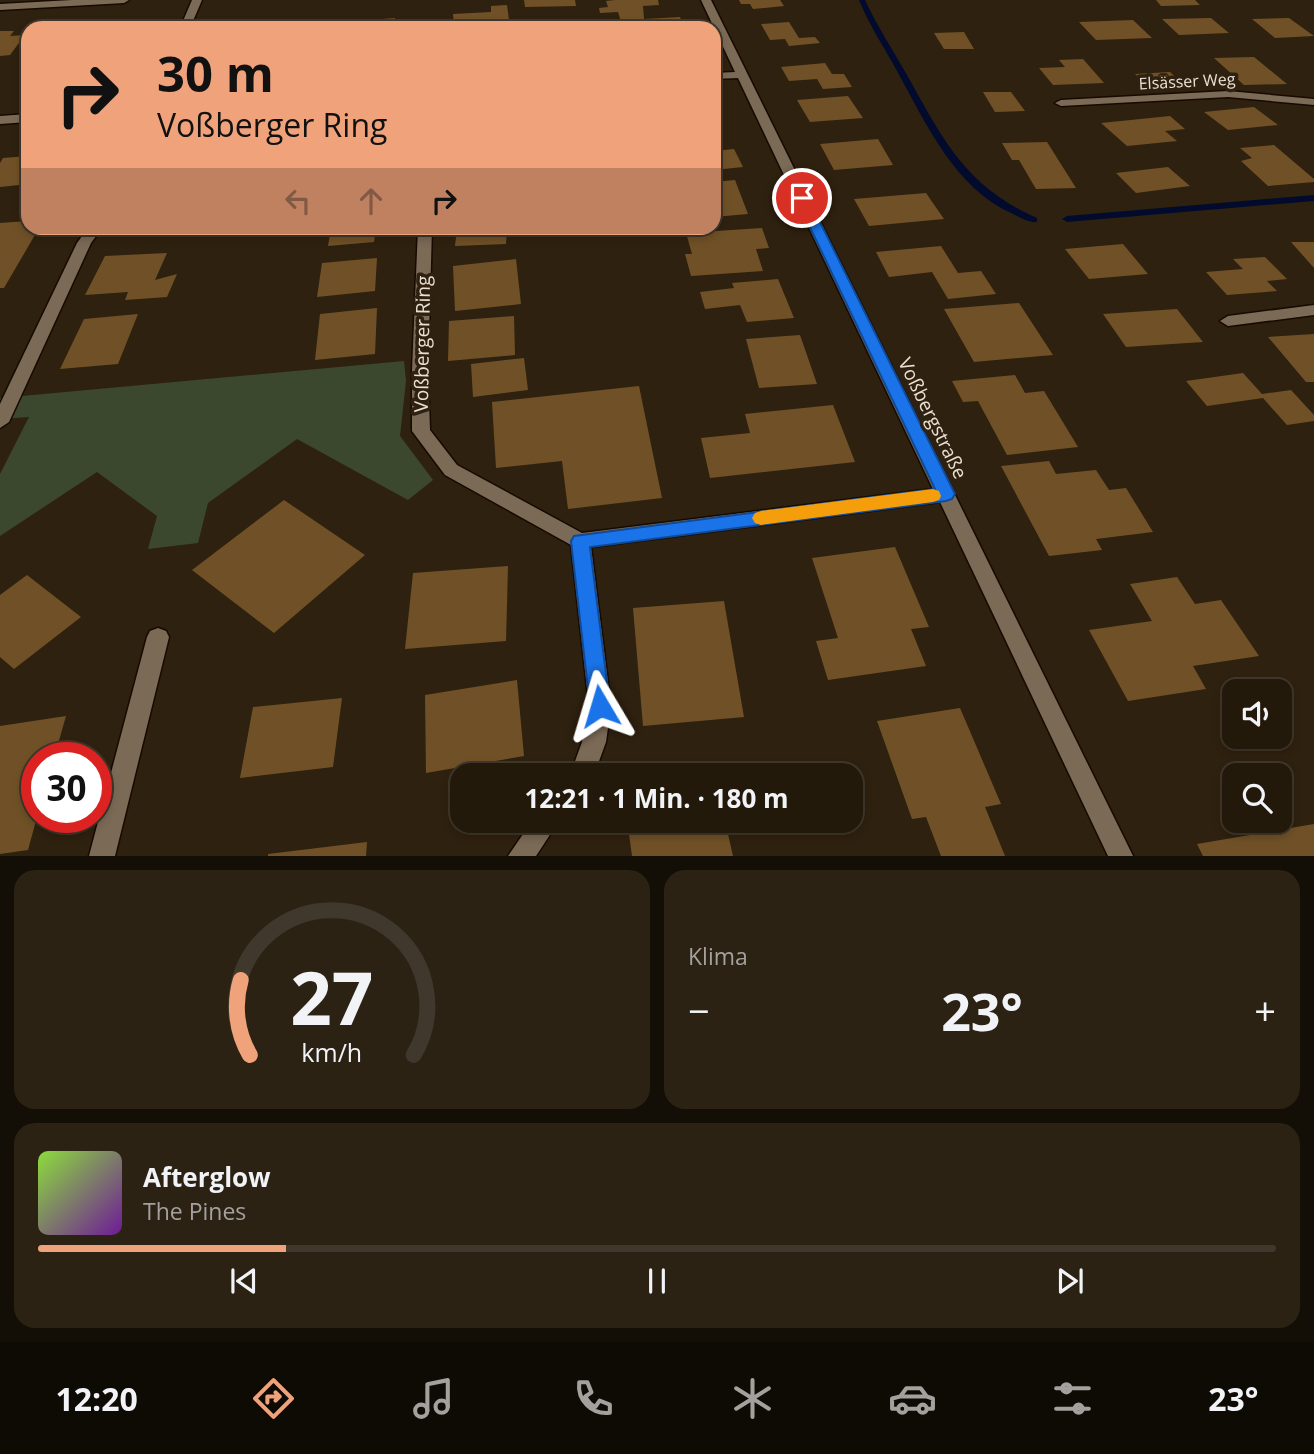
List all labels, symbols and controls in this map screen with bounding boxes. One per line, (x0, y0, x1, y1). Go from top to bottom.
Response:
text: 30 m (157, 40, 274, 106)
icon: right (42, 49, 133, 140)
street label: Elsässer Weg (1138, 67, 1236, 95)
text: Voßberger Ring (157, 103, 387, 146)
pin (772, 168, 832, 228)
icon: arrive (783, 179, 821, 217)
icon: left (279, 182, 317, 220)
icon: ahead (352, 182, 390, 220)
icon: right (425, 182, 463, 220)
street label: Voßberger Ring (408, 275, 436, 413)
street label: Voßbergstraße (892, 353, 974, 483)
position arrow (563, 669, 637, 743)
map controls (1222, 679, 1292, 833)
button: sound (1222, 679, 1292, 749)
speed limit sign: 30 (21, 742, 112, 833)
button: search (1222, 763, 1292, 833)
text: 12:21 · 1 Min. · 180 m (524, 780, 789, 816)
text: Klima (688, 940, 748, 972)
text: 27 (290, 948, 374, 1047)
text: 23° (941, 975, 1023, 1046)
text: − (688, 984, 710, 1036)
text: + (1254, 984, 1276, 1036)
text: km/h (302, 1035, 362, 1069)
text: Afterglow (143, 1159, 270, 1195)
text: The Pines (143, 1195, 246, 1227)
icon: previous (225, 1262, 263, 1300)
icon: pause (638, 1262, 676, 1300)
icon: next (1051, 1262, 1089, 1300)
icon: directions (249, 1374, 298, 1423)
icon: music (409, 1374, 458, 1423)
icon: phone (569, 1374, 618, 1423)
icon: climate (728, 1374, 777, 1423)
icon: car (888, 1374, 937, 1423)
icon: filters (1048, 1374, 1097, 1423)
text: 12:20 (55, 1377, 138, 1420)
text: 23° (1208, 1377, 1259, 1420)

